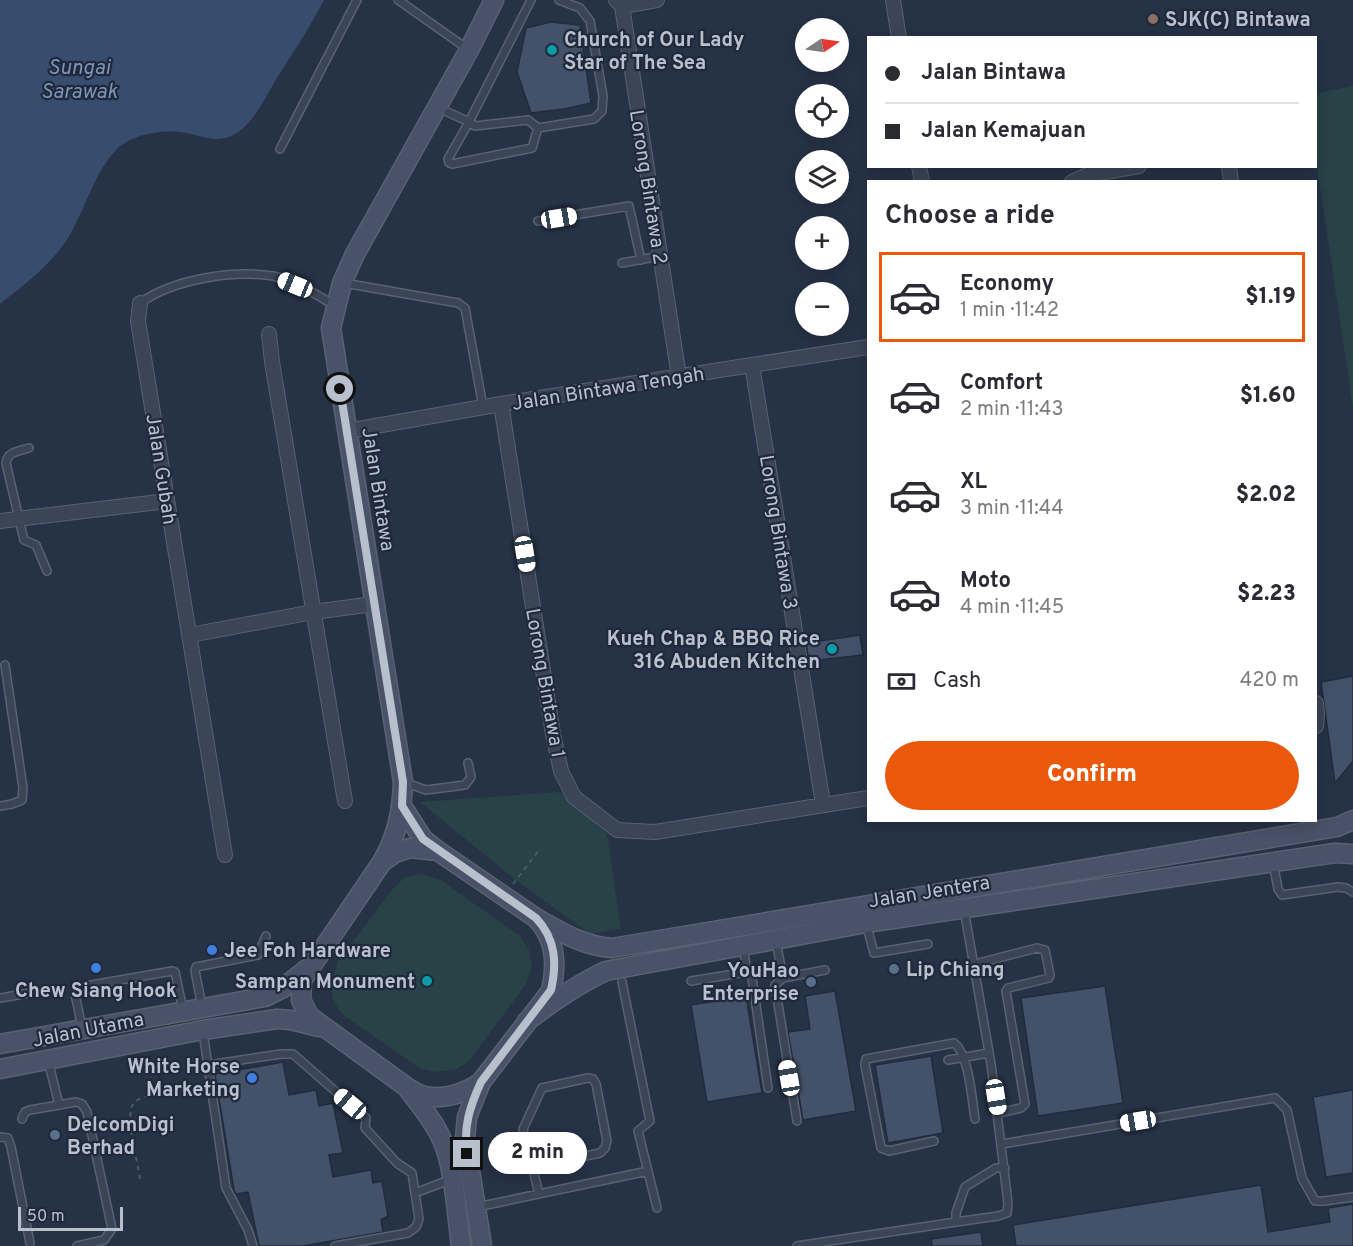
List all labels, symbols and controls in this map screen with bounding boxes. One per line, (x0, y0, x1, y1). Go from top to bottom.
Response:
place label: SJK(C) Bintawa (1165, 8, 1311, 34)
marker: SJK(C) Bintawa (1146, 12, 1160, 26)
north arrow (795, 18, 849, 72)
map controls (795, 18, 849, 336)
place label: Church of Our Lady Star of The Sea (564, 28, 744, 77)
marker: Church of Our Lady Star of The Sea (545, 43, 559, 57)
water label: Sungai Sarawak (41, 55, 118, 106)
text: Jalan Bintawa (921, 60, 1066, 87)
button: locate (795, 84, 849, 138)
street label: Lorong Bintawa 2 (622, 108, 672, 267)
text: Jalan Kemajuan (921, 118, 1086, 145)
button: layers (795, 150, 849, 204)
text: Choose a ride (885, 199, 1055, 233)
car (540, 206, 578, 230)
button: + (795, 216, 849, 270)
car (275, 270, 315, 300)
icon: car (888, 270, 942, 324)
text: Economy (960, 271, 1054, 298)
button: − (795, 282, 849, 336)
text: $1.19 (1245, 284, 1296, 311)
text: 1 min · 11:42 (960, 298, 1059, 324)
street label: Jalan Bintawa Tengah (510, 362, 706, 418)
icon: car (888, 369, 942, 423)
text: Comfort (960, 370, 1043, 397)
route start (326, 375, 353, 402)
text: $1.60 (1240, 383, 1296, 410)
text: 2 min · 11:43 (960, 397, 1064, 423)
street label: Jalan Gubah (138, 412, 182, 527)
street label: Jalan Bintawa (354, 426, 400, 553)
street label: Lorong Bintawa 3 (752, 453, 802, 612)
icon: car (888, 468, 942, 522)
text: XL (960, 469, 987, 496)
text: $2.02 (1236, 482, 1296, 509)
text: 3 min · 11:44 (960, 496, 1064, 522)
car (513, 535, 537, 573)
icon: car (888, 567, 942, 621)
text: Moto (960, 568, 1011, 595)
text: $2.23 (1237, 581, 1296, 608)
text: 4 min · 11:45 (960, 595, 1064, 621)
street label: Lorong Bintawa 1 (518, 606, 570, 760)
place label: Kueh Chap & BBQ Rice 316 Abuden Kitchen (607, 627, 820, 676)
marker: Kueh Chap & BBQ Rice 316 Abuden Kitchen (825, 642, 839, 656)
icon: cash (885, 665, 918, 698)
text: Cash (933, 668, 982, 695)
text: 420 m (1240, 668, 1299, 694)
button: Confirm (885, 741, 1299, 810)
street label: Jalan Jentera (867, 871, 992, 915)
place label: Jee Foh Hardware (224, 939, 391, 965)
marker: Jee Foh Hardware (205, 943, 219, 957)
place label: Lip Chiang (906, 958, 1005, 984)
place label: YouHao Enterprise (702, 959, 799, 1008)
marker: Chew Siang Hook (89, 961, 103, 975)
marker: Lip Chiang (887, 962, 901, 976)
place label: Sampan Monument (235, 970, 415, 996)
marker: Sampan Monument (420, 974, 434, 988)
marker: YouHao Enterprise (804, 975, 818, 989)
place label: Chew Siang Hook (15, 979, 177, 1005)
street label: Jalan Utama (30, 1007, 146, 1054)
place label: White Horse Marketing (127, 1055, 240, 1104)
car (777, 1059, 801, 1097)
marker: White Horse Marketing (245, 1071, 259, 1085)
car (984, 1078, 1008, 1116)
car (330, 1086, 370, 1122)
car (1119, 1109, 1157, 1133)
place label: DelcomDigi Berhad (67, 1113, 174, 1162)
marker: DelcomDigi Berhad (48, 1128, 62, 1142)
callout: 2 min (488, 1133, 587, 1175)
route end (453, 1140, 480, 1167)
text: 2 min (511, 1140, 564, 1166)
scale bar (18, 1204, 123, 1232)
text: 50 m (27, 1207, 65, 1227)

